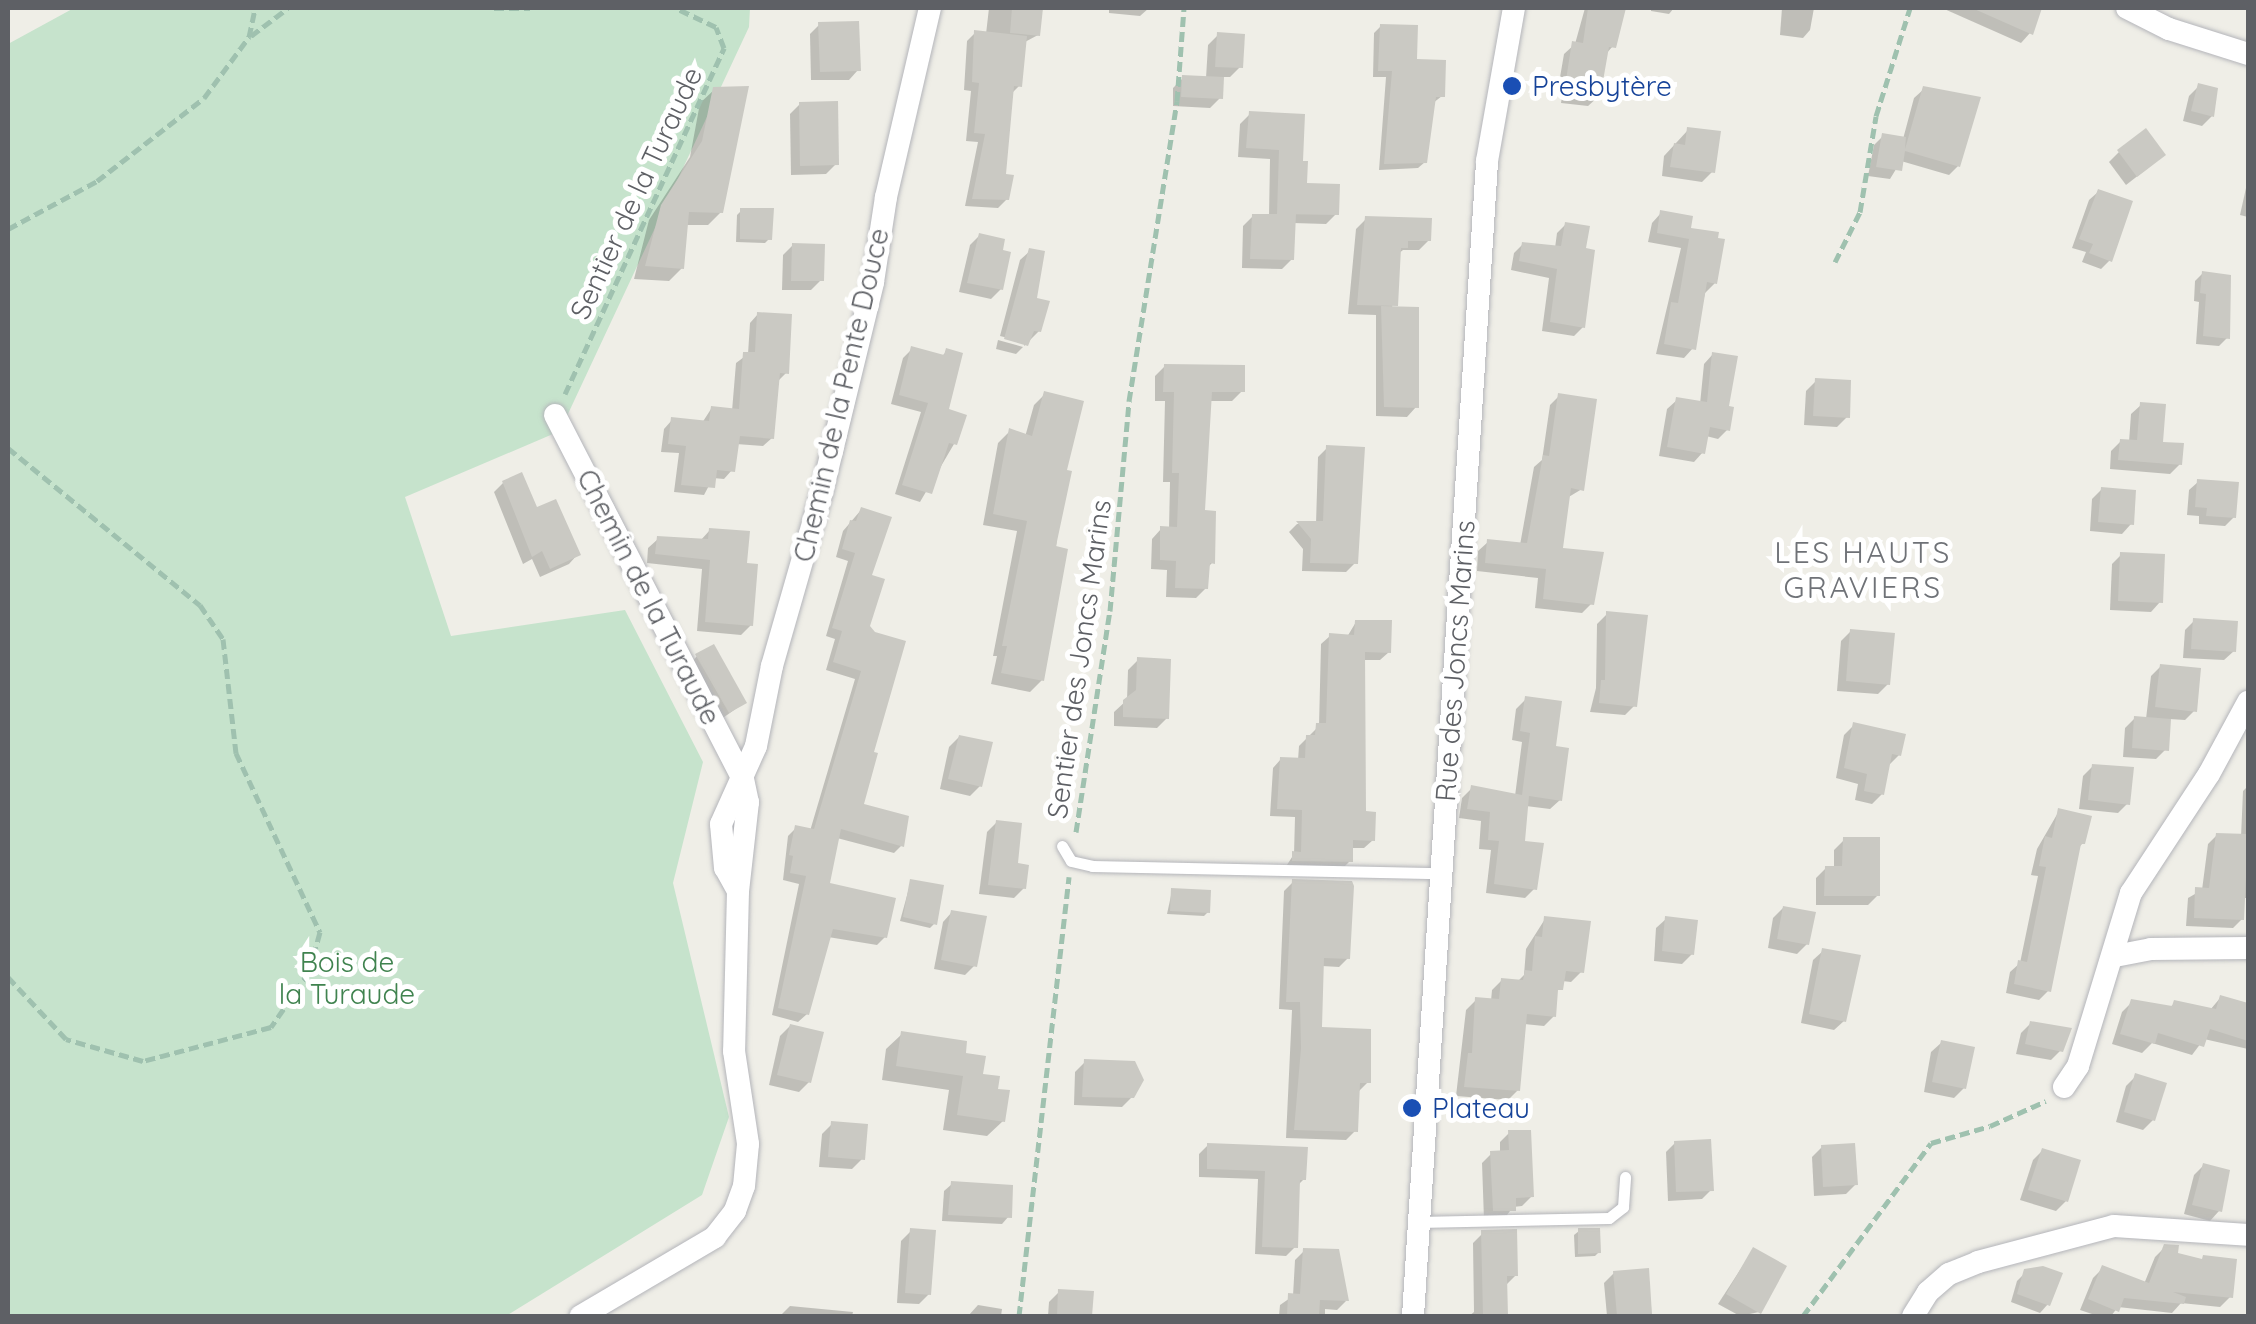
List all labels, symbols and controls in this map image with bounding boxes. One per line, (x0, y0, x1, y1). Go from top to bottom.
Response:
street label: Sentier de la Turaude (563, 62, 709, 324)
place label: Presbytère (1532, 69, 1672, 103)
marker: Presbytère (1501, 75, 1523, 97)
street label: Chemin de la Pente Douce (786, 225, 896, 565)
street label: Chemin de la Turaude (570, 464, 728, 730)
street label: Sentier des Joncs Marins (1040, 497, 1118, 821)
street label: Rue des Joncs Marins (1428, 519, 1482, 803)
district label: LES HAUTS GRAVIERS (1774, 534, 1952, 604)
park label: Bois de la Turaude (279, 945, 415, 1011)
place label: Plateau (1432, 1091, 1530, 1125)
marker: Plateau (1401, 1097, 1423, 1119)

